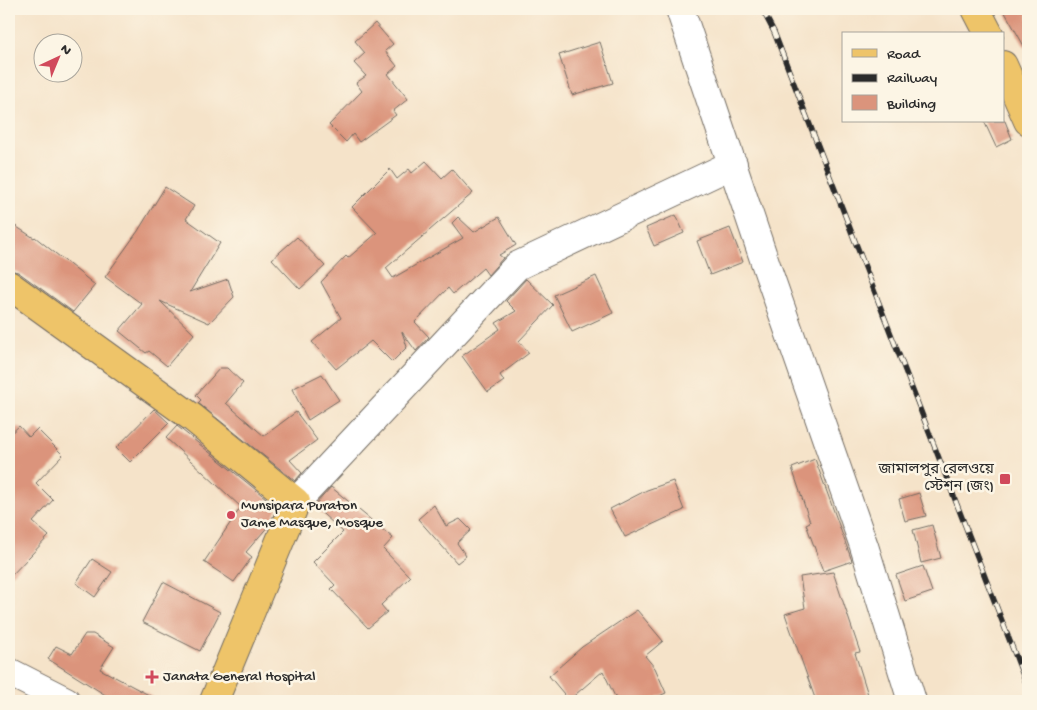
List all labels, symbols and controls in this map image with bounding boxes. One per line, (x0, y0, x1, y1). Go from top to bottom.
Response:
north arrow (32, 32, 82, 82)
legend (842, 32, 1004, 122)
text: N (56, 41, 74, 60)
text: Road (887, 46, 921, 64)
text: Railway (887, 70, 938, 88)
text: Building (886, 96, 936, 114)
place label: জামালপুর রেলওয়ে স্টেশন (জং) (878, 461, 995, 496)
marker: জামালপুর রেলওয়ে স্টেশন (জং) (998, 472, 1012, 486)
place label: Munsipara Puraton Jame Masque, Mosque (241, 497, 383, 532)
marker: Munsipara Puraton Jame Masque, Mosque (225, 509, 237, 521)
place label: Janata General Hospital (163, 668, 316, 686)
marker: Janata General Hospital (145, 670, 159, 684)

